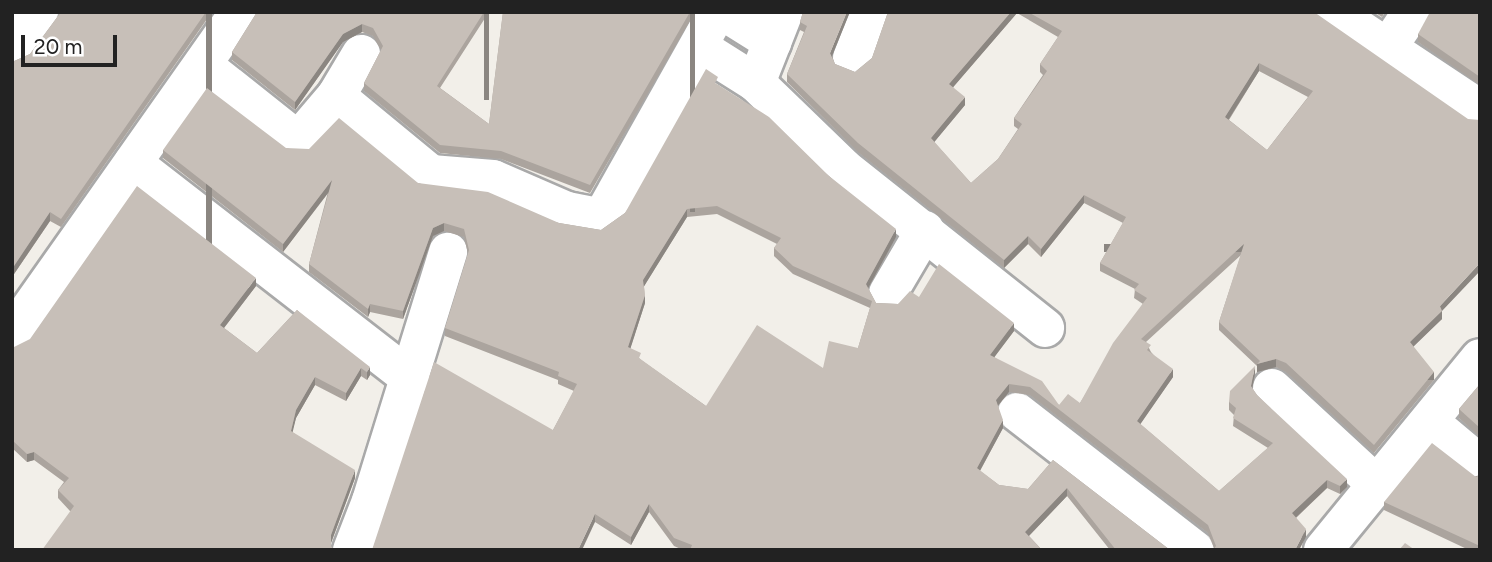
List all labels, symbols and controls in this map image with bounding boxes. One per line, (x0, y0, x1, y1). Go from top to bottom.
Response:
scale bar (24, 21, 121, 65)
text: 20 m (34, 34, 82, 59)

